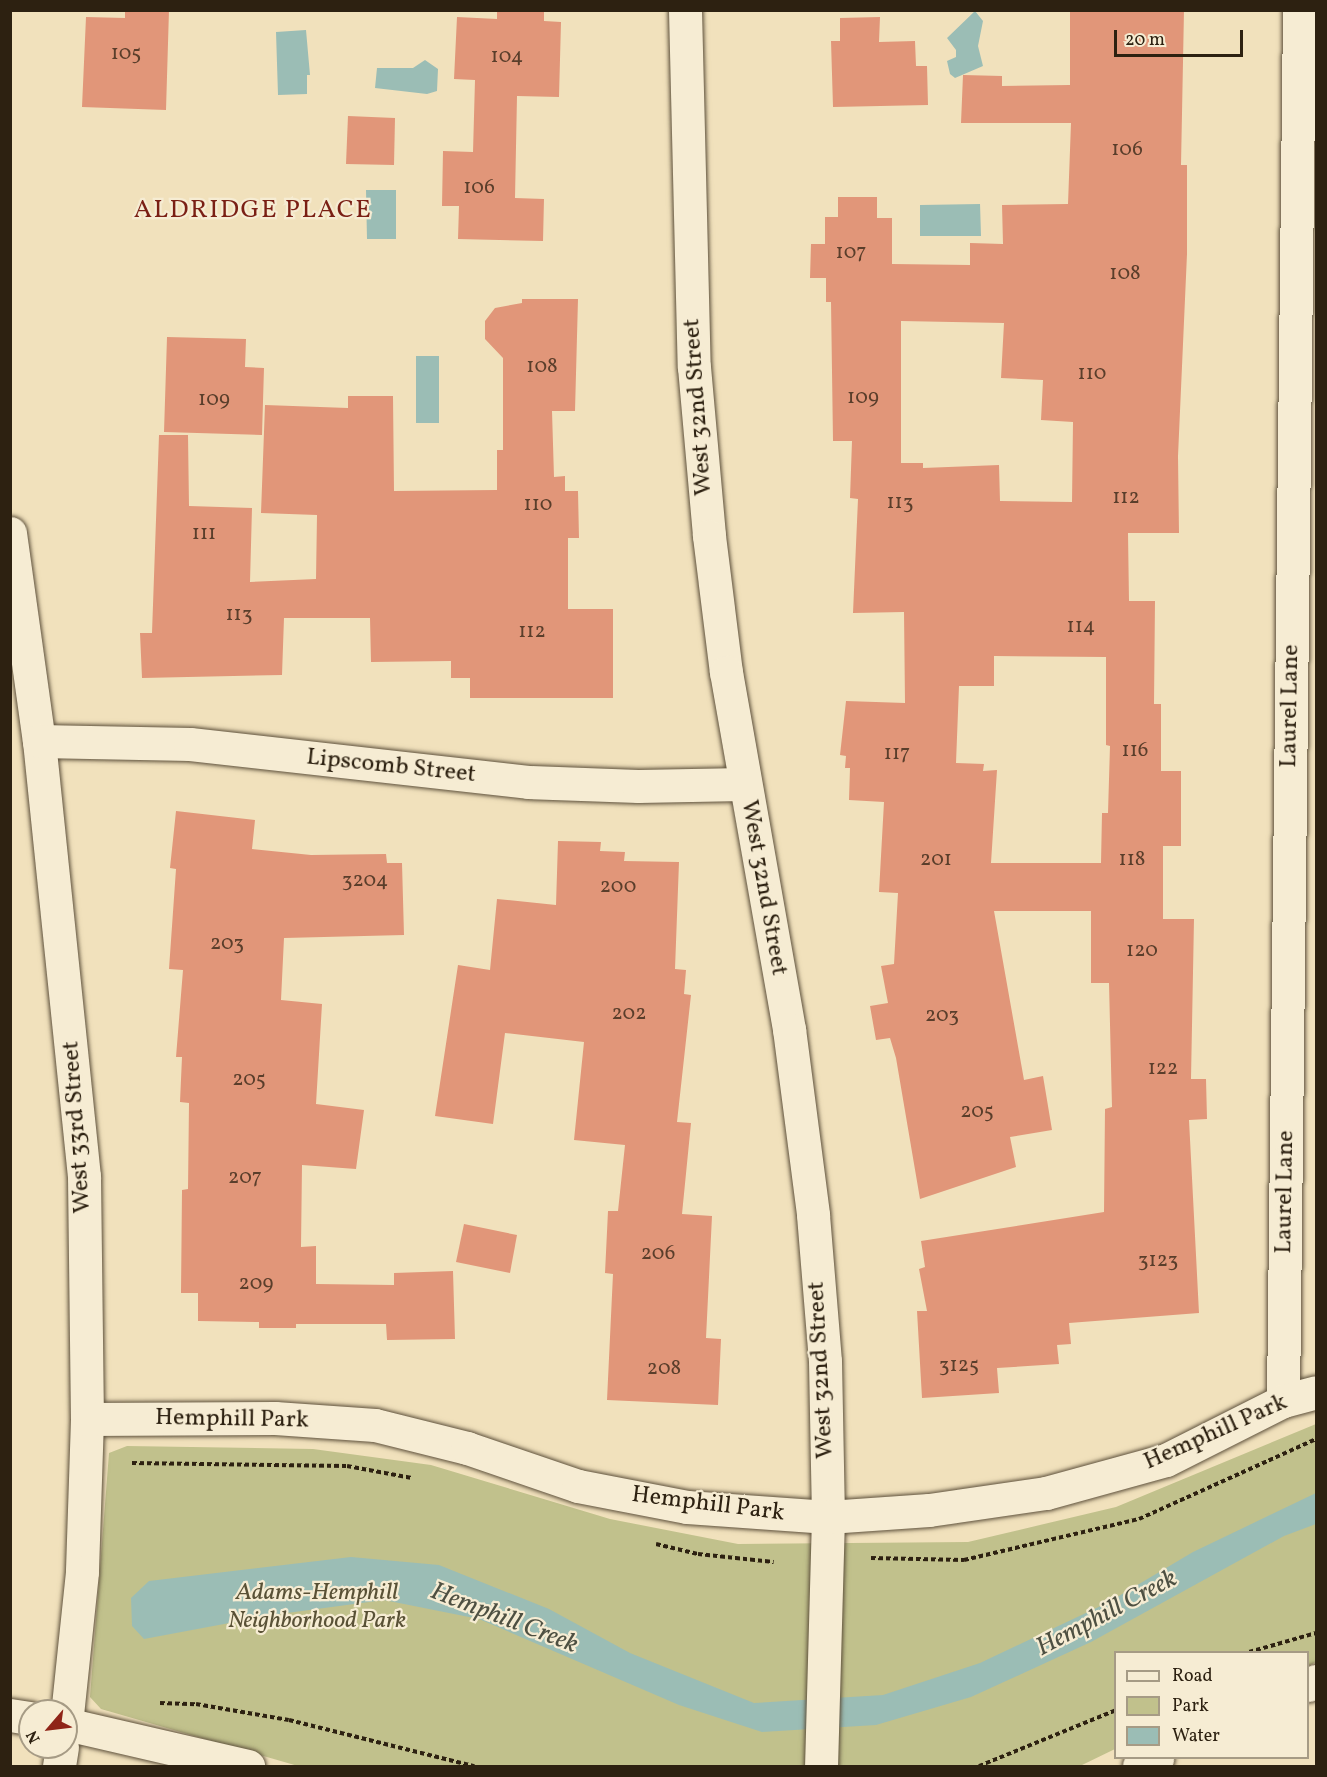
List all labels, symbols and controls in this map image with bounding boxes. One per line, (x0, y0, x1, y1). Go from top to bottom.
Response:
scale bar (1117, 18, 1246, 56)
text: 20 m (1125, 28, 1165, 53)
house number: 105 (111, 41, 141, 67)
house number: 104 (491, 44, 523, 70)
house number: 106 (1111, 137, 1143, 163)
house number: 106 (463, 175, 495, 201)
district label: ALDRIDGE PLACE (134, 195, 372, 227)
house number: 107 (836, 240, 866, 266)
house number: 108 (1109, 261, 1141, 287)
street label: West 32nd Street (678, 317, 720, 497)
house number: 108 (526, 354, 558, 380)
house number: 110 (1078, 361, 1106, 387)
house number: 109 (847, 385, 879, 411)
house number: 109 (198, 387, 230, 413)
house number: 112 (1112, 485, 1140, 511)
house number: 113 (886, 490, 914, 516)
house number: 110 (524, 492, 552, 518)
house number: 111 (192, 521, 216, 547)
house number: 113 (225, 602, 253, 628)
house number: 114 (1067, 614, 1095, 640)
house number: 112 (518, 619, 546, 645)
street label: Laurel Lane (1276, 644, 1306, 768)
house number: 116 (1122, 738, 1148, 764)
house number: 117 (884, 741, 910, 767)
street label: Lipscomb Street (305, 744, 477, 790)
street label: West 32nd Street (733, 798, 793, 978)
house number: 201 (920, 847, 952, 873)
house number: 118 (1119, 847, 1145, 873)
house number: 3204 (342, 868, 388, 894)
house number: 200 (600, 874, 636, 900)
house number: 203 (210, 931, 244, 957)
house number: 120 (1126, 938, 1158, 964)
house number: 202 (612, 1001, 646, 1027)
house number: 203 (925, 1003, 959, 1029)
street label: West 33rd Street (58, 1040, 98, 1214)
house number: 122 (1148, 1056, 1178, 1082)
house number: 205 (232, 1067, 266, 1093)
house number: 205 (960, 1099, 994, 1125)
street label: Laurel Lane (1271, 1130, 1301, 1254)
house number: 207 (228, 1165, 262, 1191)
house number: 206 (641, 1241, 675, 1267)
house number: 3123 (1138, 1248, 1178, 1274)
house number: 209 (239, 1271, 273, 1297)
street label: West 32nd Street (803, 1280, 841, 1460)
house number: 3125 (939, 1353, 979, 1379)
house number: 208 (647, 1356, 681, 1382)
street label: Hemphill Park (1140, 1389, 1292, 1477)
street label: Hemphill Park (155, 1404, 309, 1436)
street label: Hemphill Park (630, 1481, 786, 1529)
water label: Hemphill Creek (1031, 1564, 1183, 1664)
water label: Hemphill Creek (426, 1577, 582, 1661)
park label: Adams-Hemphill Neighborhood Park (228, 1580, 406, 1636)
legend (1114, 1651, 1309, 1759)
text: Road (1172, 1664, 1213, 1689)
text: Park (1172, 1694, 1209, 1719)
north arrow (18, 1699, 78, 1759)
text: Water (1172, 1724, 1220, 1749)
text: N (21, 1726, 46, 1747)

